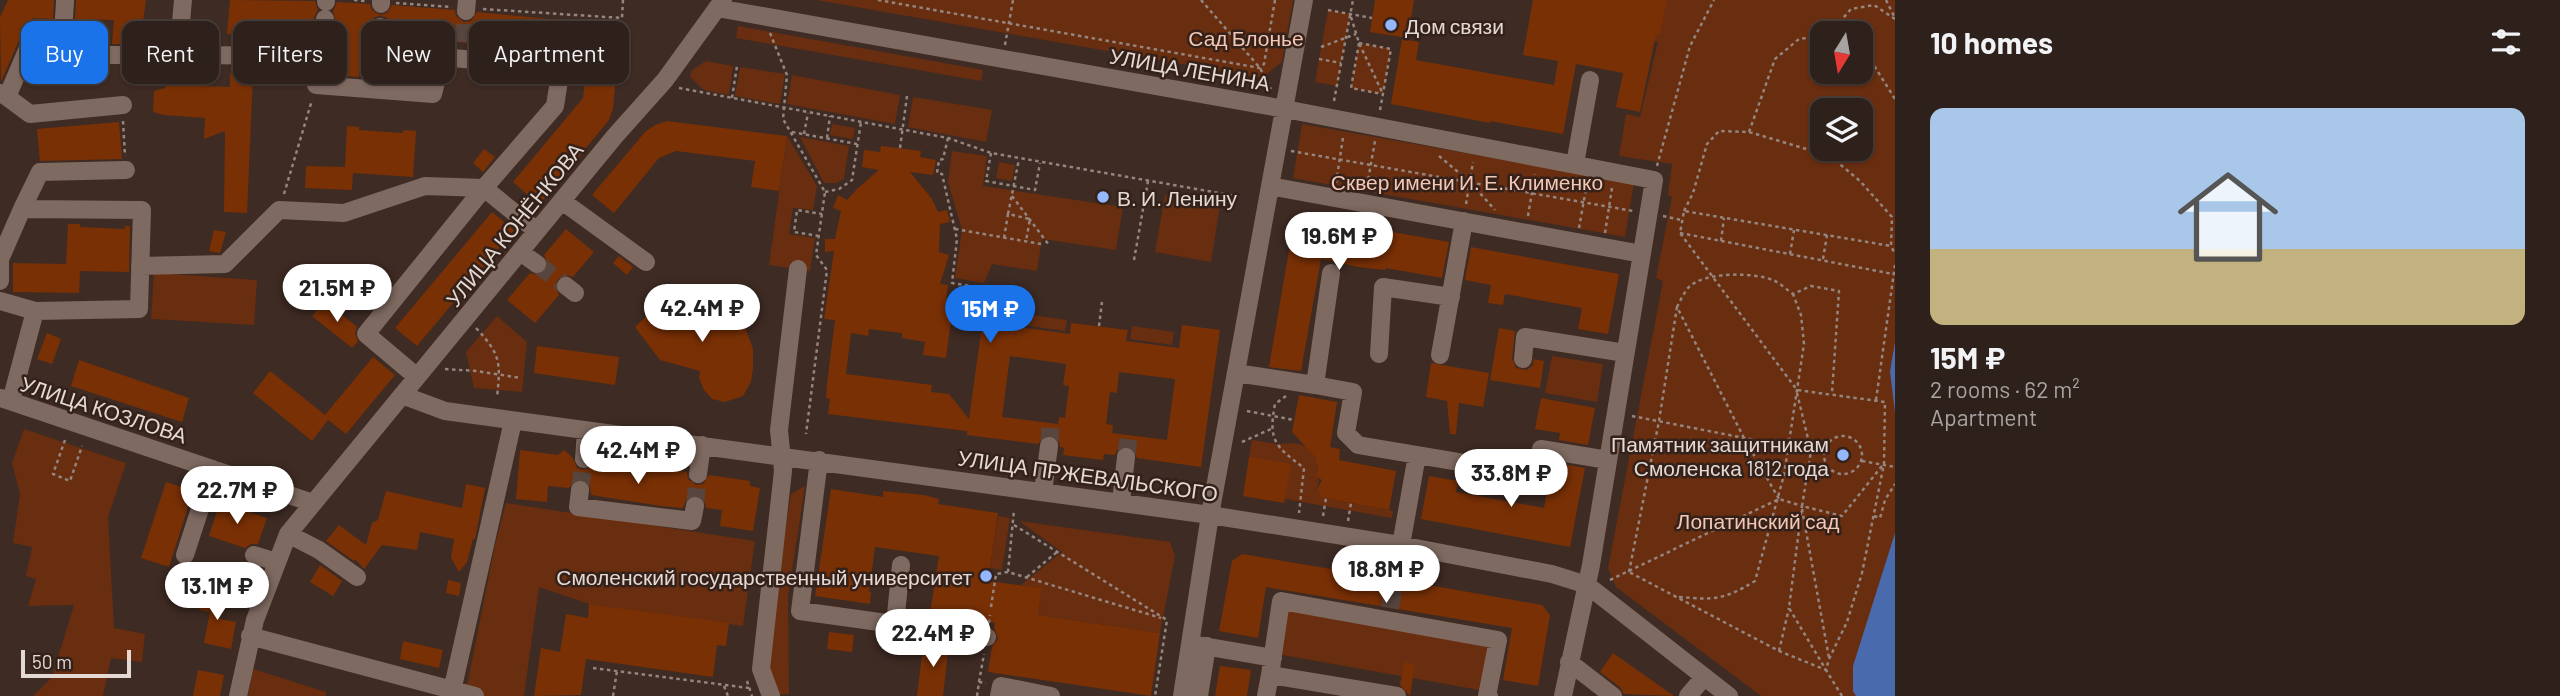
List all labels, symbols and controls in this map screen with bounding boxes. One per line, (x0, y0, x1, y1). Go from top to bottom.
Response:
place label: Дом связи (1405, 13, 1504, 38)
marker: Дом связи (1383, 17, 1399, 33)
chip: Buy (21, 21, 108, 84)
chip: Rent (122, 21, 219, 84)
chip: Filters (233, 21, 347, 84)
chip: New (361, 21, 455, 84)
chip: Apartment (469, 21, 629, 84)
north arrow (1810, 21, 1872, 84)
map controls (1810, 21, 1873, 161)
icon: filters (2487, 23, 2525, 61)
text: 10 homes (1930, 24, 2053, 60)
park label: Сад Блонье (1188, 25, 1304, 50)
street label: УЛИЦА ЛЕНИНА (1108, 43, 1272, 95)
button: layers (1810, 98, 1873, 161)
street label: УЛИЦА КОНЁНКОВА (440, 137, 588, 311)
icon: home (2165, 154, 2291, 280)
park label: Сквер имени И. Е. Клименко (1331, 169, 1603, 194)
place label: В. И. Ленину (1117, 185, 1238, 210)
marker: В. И. Ленину (1095, 189, 1111, 205)
pin: 19.6M ₽ (1274, 212, 1404, 272)
text: 19.6M ₽ (1301, 221, 1377, 249)
pin: 21.5M ₽ (272, 264, 402, 324)
text: 21.5M ₽ (299, 273, 375, 301)
pin: 42.4M ₽ (637, 284, 767, 344)
pin: 15M ₽ (941, 286, 1039, 345)
text: 42.4M ₽ (660, 293, 744, 321)
text: 15M ₽ (961, 294, 1019, 322)
text: 15M ₽ (1930, 339, 2005, 375)
street label: УЛИЦА КОЗЛОВА (18, 370, 190, 448)
text: 2 rooms · 62 m² (1930, 375, 2080, 403)
text: Apartment (1930, 403, 2037, 431)
pin: 42.4M ₽ (573, 426, 703, 486)
place label: Памятник защитникам Смоленска 1812 года (1611, 431, 1829, 480)
text: 42.4M ₽ (596, 435, 680, 463)
street label: УЛИЦА ПРЖЕВАЛЬСКОГО (956, 444, 1220, 506)
marker: Памятник защитникам Смоленска 1812 года (1835, 447, 1851, 463)
pin: 33.8M ₽ (1446, 449, 1576, 509)
text: 33.8M ₽ (1471, 458, 1551, 486)
pin: 22.7M ₽ (172, 466, 302, 526)
text: 22.7M ₽ (197, 475, 277, 503)
park label: Лопатинский сад (1677, 508, 1839, 533)
pin: 18.8M ₽ (1321, 546, 1451, 605)
text: 18.8M ₽ (1348, 554, 1424, 582)
pin: 13.1M ₽ (152, 562, 282, 622)
place label: Смоленский государственный университет (556, 564, 972, 589)
marker: Смоленский государственный университет (978, 568, 994, 584)
text: 13.1M ₽ (181, 571, 253, 599)
pin: 22.4M ₽ (868, 610, 998, 669)
text: 22.4M ₽ (891, 618, 975, 646)
scale bar (21, 647, 131, 679)
text: 50 m (32, 650, 72, 673)

